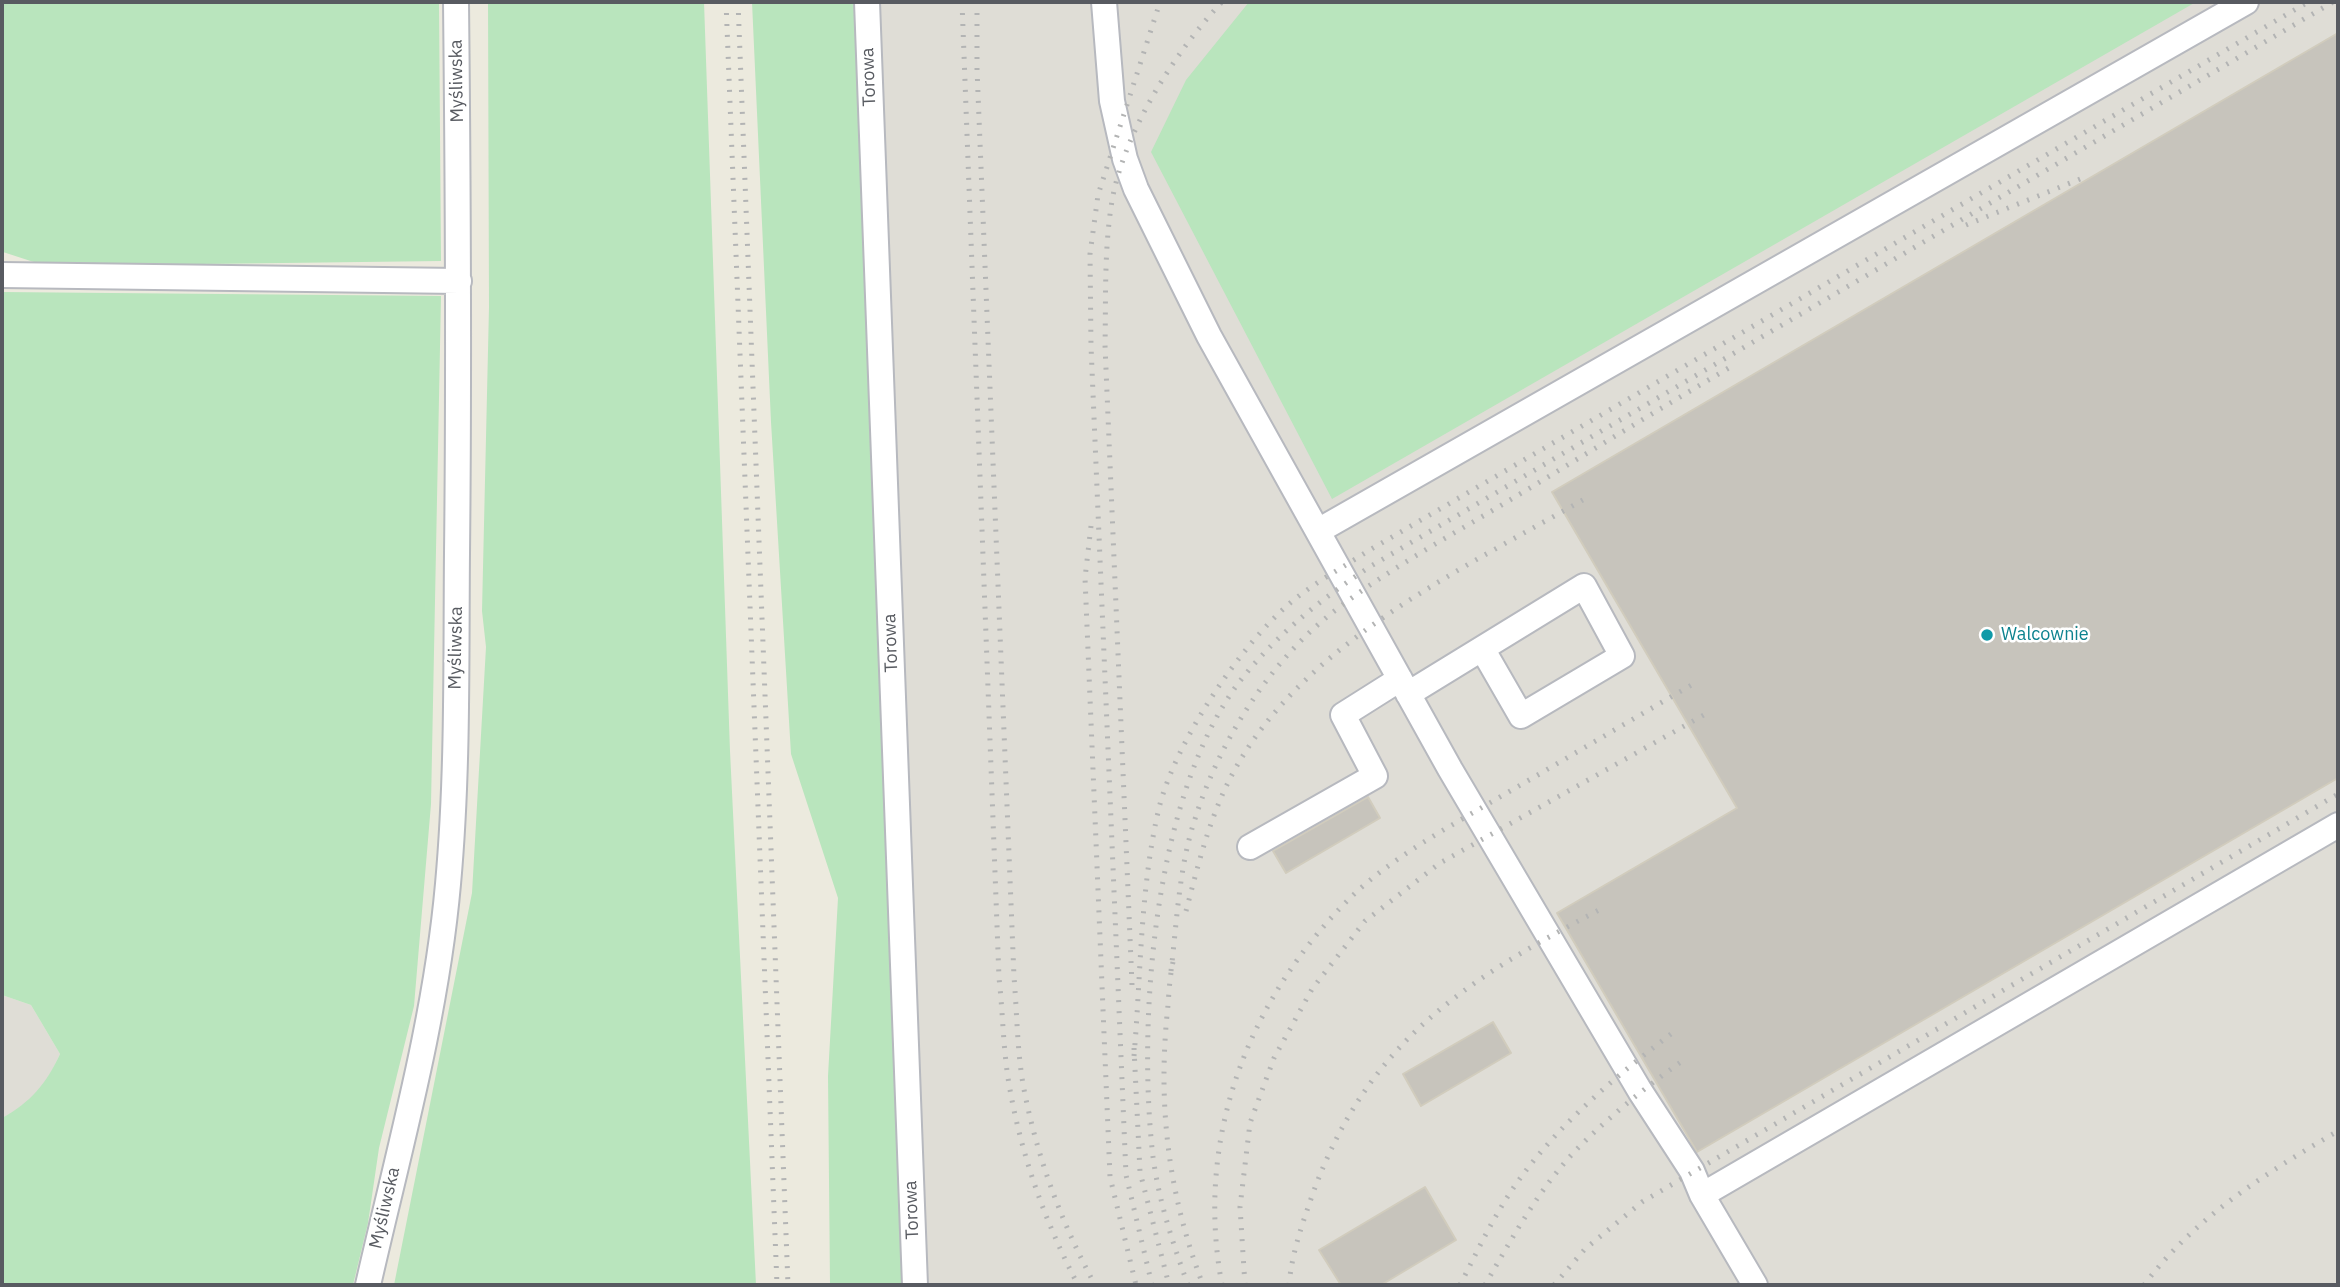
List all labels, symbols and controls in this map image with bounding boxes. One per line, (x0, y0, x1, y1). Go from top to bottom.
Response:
street label: Myśliwska (445, 39, 469, 123)
street label: Torowa (857, 47, 881, 107)
street label: Myśliwska (444, 606, 468, 690)
street label: Torowa (879, 613, 903, 673)
place label: Walcownie (2001, 624, 2089, 646)
marker: Walcownie (1979, 627, 1995, 643)
street label: Myśliwska (365, 1165, 405, 1251)
street label: Torowa (900, 1180, 924, 1240)

